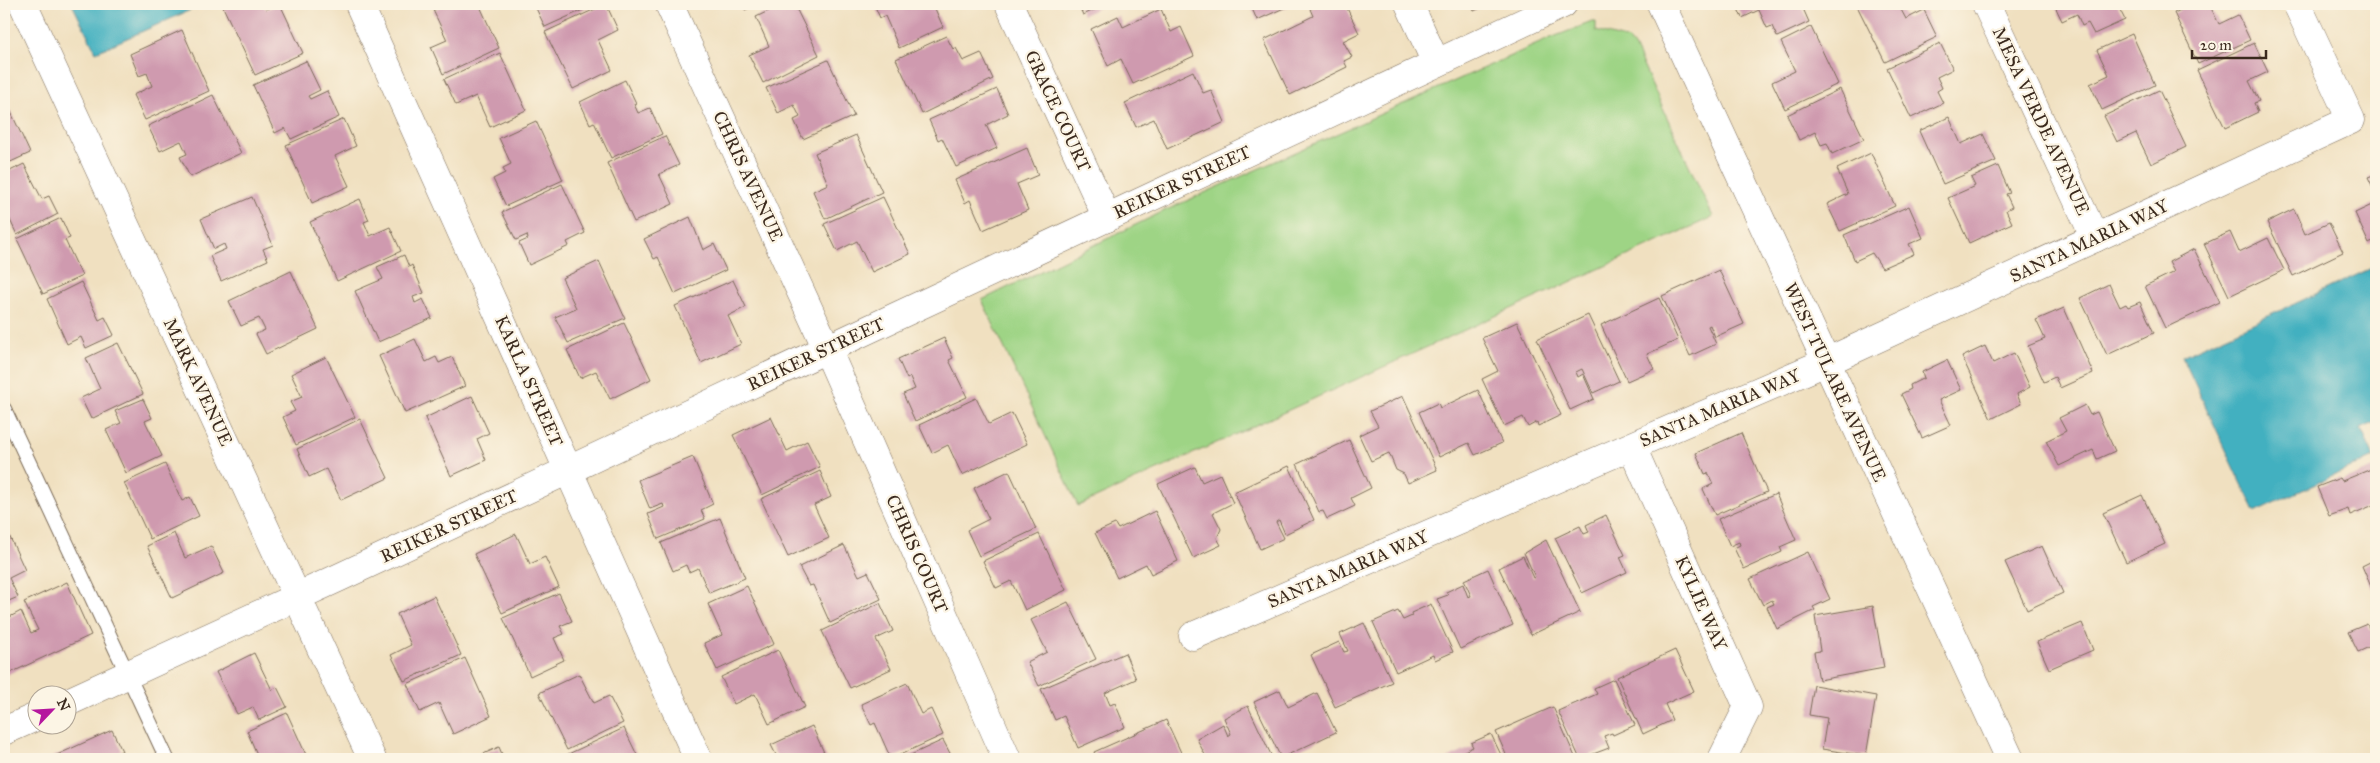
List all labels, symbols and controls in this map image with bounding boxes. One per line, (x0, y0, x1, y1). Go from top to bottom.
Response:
street label: MESA VERDE AVENUE (1988, 23, 2094, 219)
scale bar (2192, 28, 2266, 60)
text: 20 m (2200, 36, 2232, 54)
street label: GRACE COURT (1020, 47, 1096, 175)
street label: CHRIS AVENUE (708, 107, 788, 245)
street label: REIKER STREET (1110, 141, 1254, 223)
street label: SANTA MARIA WAY (2006, 194, 2172, 287)
street label: WEST TULARE AVENUE (1779, 279, 1891, 485)
street label: KARLA STREET (490, 312, 568, 450)
street label: REIKER STREET (744, 313, 888, 395)
street label: MARK AVENUE (159, 315, 237, 450)
street label: SANTA MARIA WAY (1636, 364, 1804, 452)
street label: REIKER STREET (377, 485, 521, 567)
street label: CHRIS COURT (881, 491, 953, 617)
street label: SANTA MARIA WAY (1264, 525, 1432, 613)
street label: KYLIE WAY (1670, 552, 1732, 654)
north arrow (28, 686, 78, 736)
text: N (53, 696, 74, 714)

